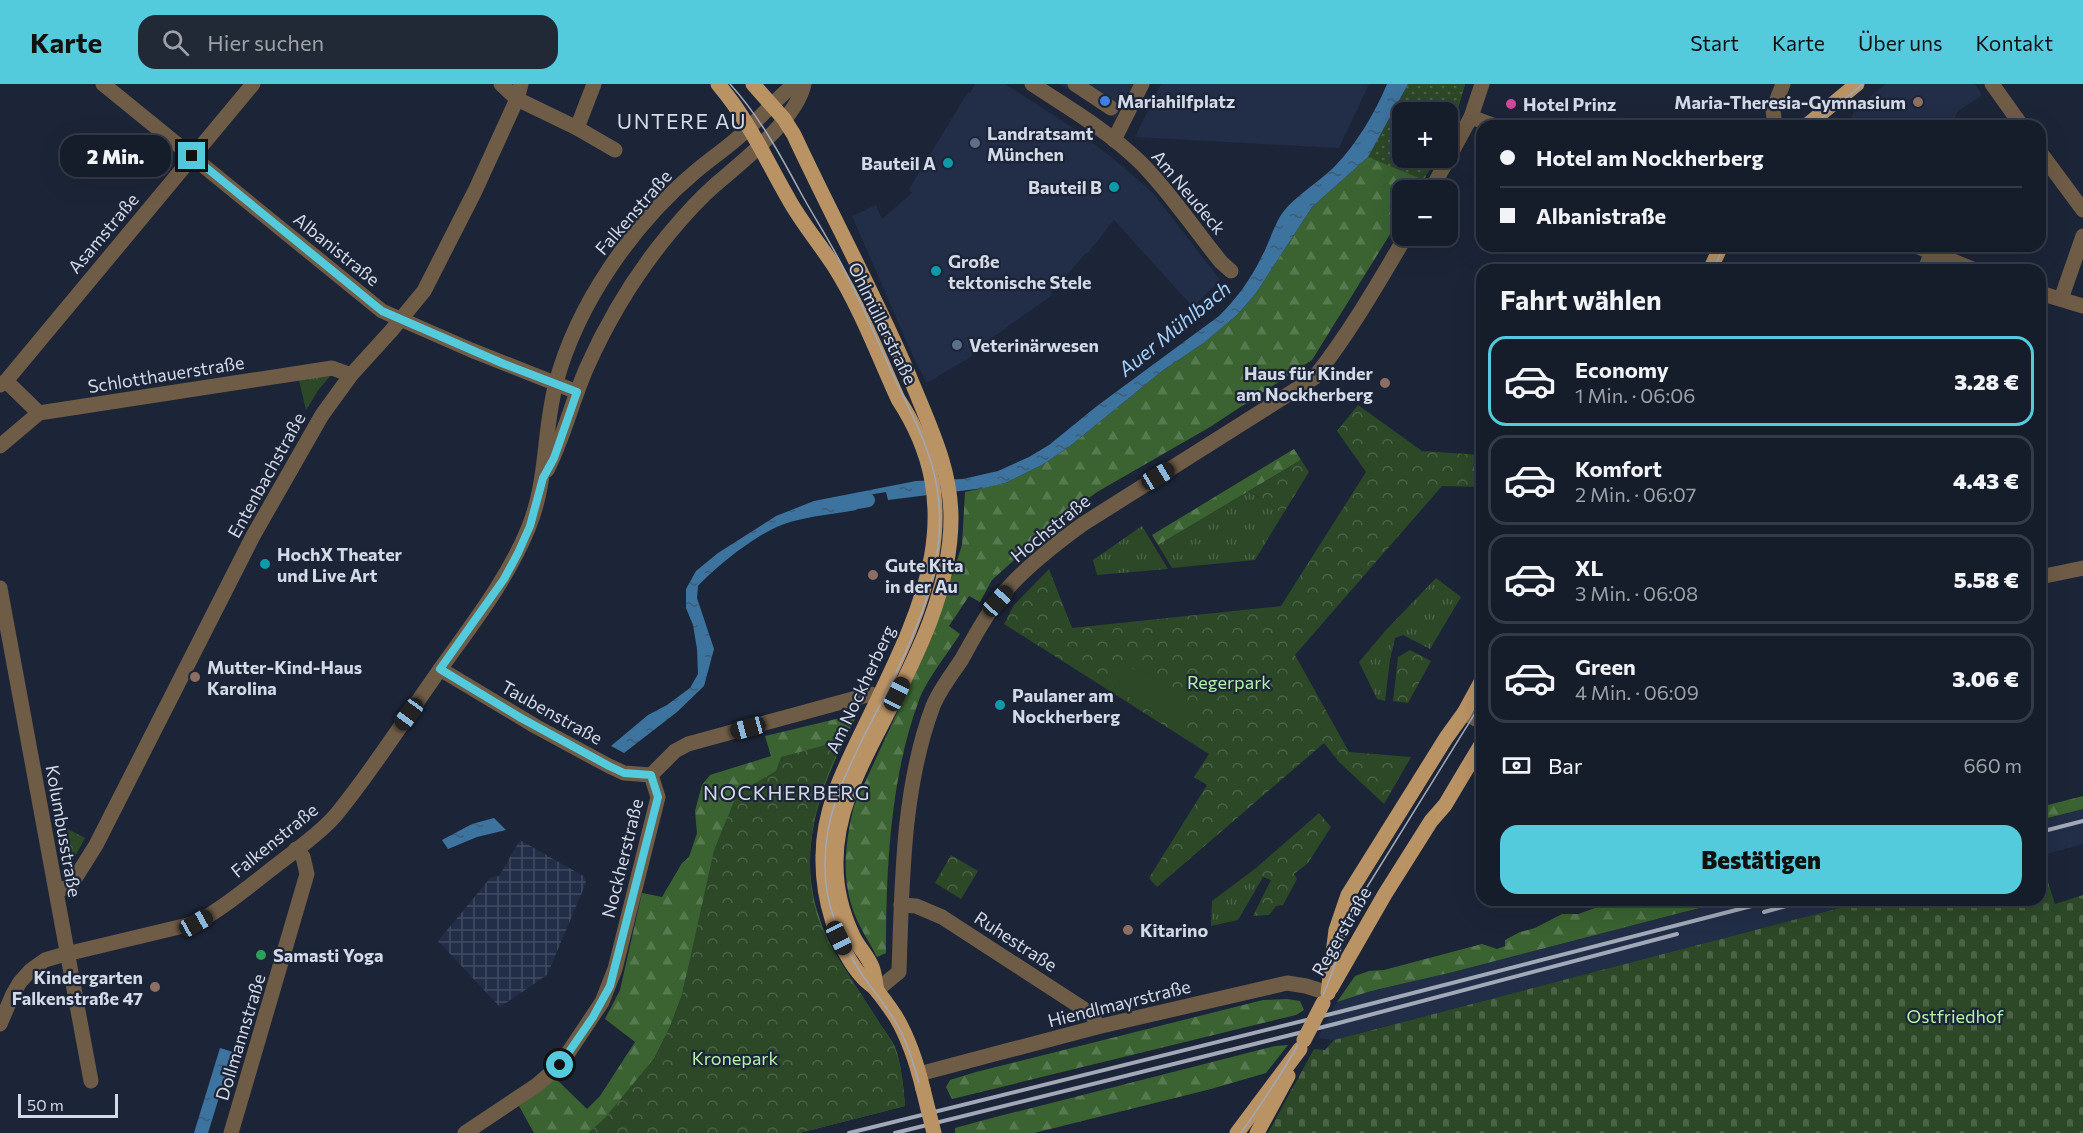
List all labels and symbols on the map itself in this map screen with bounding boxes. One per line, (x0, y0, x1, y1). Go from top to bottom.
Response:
place label: Mariahilfplatz (1117, 90, 1235, 112)
place label: Maria-Theresia-Gymnasium (1674, 91, 1906, 113)
place label: Hotel Prinz (1523, 93, 1616, 115)
marker: Mariahilfplatz (1098, 94, 1112, 108)
marker: Maria-Theresia-Gymnasium (1911, 95, 1925, 109)
marker: Hotel Prinz (1504, 97, 1518, 111)
district label: UNTERE AU (617, 108, 747, 133)
place label: Landratsamt München (987, 122, 1094, 165)
callout: 2 Min. (60, 135, 171, 177)
marker: Landratsamt München (968, 136, 982, 150)
route end (178, 142, 205, 169)
street label: Am Neudeck (1147, 145, 1231, 239)
place label: Bauteil A (861, 152, 936, 174)
marker: Bauteil A (941, 156, 955, 170)
street label: Falkenstraße (590, 165, 676, 259)
place label: Bauteil B (1028, 176, 1102, 198)
marker: Bauteil B (1107, 180, 1121, 194)
street label: Asamstraße (63, 188, 143, 278)
street label: Albanistraße (290, 208, 384, 290)
place label: Große tektonische Stele (948, 250, 1092, 293)
street label: Ohlmüllerstraße (844, 258, 922, 388)
marker: Große tektonische Stele (929, 264, 943, 278)
water label: Auer Mühlbach (1112, 275, 1235, 381)
place label: Veterinärwesen (969, 334, 1099, 356)
marker: Veterinärwesen (950, 338, 964, 352)
street label: Schlotthauerstraße (86, 351, 246, 397)
place label: Haus für Kinder am Nockherberg (1236, 362, 1374, 405)
marker: Haus für Kinder am Nockherberg (1378, 376, 1392, 390)
street label: Entenbachstraße (223, 409, 309, 541)
car (1138, 459, 1178, 493)
street label: Hochstraße (1006, 489, 1094, 567)
place label: HochX Theater und Live Art (277, 543, 403, 586)
place label: Gute Kita in der Au (885, 554, 964, 597)
marker: HochX Theater und Live Art (258, 557, 272, 571)
marker: Gute Kita in der Au (866, 568, 880, 582)
car (979, 582, 1017, 620)
street label: Am Nockherberg (821, 621, 899, 756)
place label: Mutter-Kind-Haus Karolina (207, 656, 362, 699)
marker: Mutter-Kind-Haus Karolina (188, 670, 202, 684)
park label: Regerpark (1187, 671, 1271, 693)
car (881, 674, 913, 714)
street label: Taubenstraße (498, 675, 606, 749)
place label: Paulaner am Nockherberg (1012, 684, 1120, 727)
car (391, 694, 427, 734)
marker: Paulaner am Nockherberg (993, 698, 1007, 712)
car (728, 715, 768, 741)
street label: Kolumbusstraße (42, 763, 86, 899)
district label: NOCKHERBERG (703, 780, 871, 804)
street label: Nockherstraße (597, 796, 647, 920)
street label: Falkenstraße (226, 798, 322, 882)
street label: Regerstraße (1307, 883, 1375, 979)
car (176, 906, 216, 940)
street label: Ruhestraße (971, 906, 1061, 976)
car (823, 918, 855, 958)
place label: Kitarino (1140, 919, 1209, 941)
marker: Kitarino (1121, 923, 1135, 937)
place label: Samasti Yoga (273, 944, 383, 966)
marker: Samasti Yoga (254, 948, 268, 962)
place label: Kindergarten Falkenstraße 47 (12, 966, 143, 1009)
street label: Dollmannstraße (210, 971, 270, 1103)
street label: Hiendlmayrstraße (1045, 975, 1193, 1031)
marker: Kindergarten Falkenstraße 47 (148, 980, 162, 994)
park label: Ostfriedhof (1906, 1005, 2004, 1027)
park label: Kronepark (692, 1047, 779, 1069)
route start (546, 1051, 573, 1078)
scale bar (18, 1091, 118, 1118)

